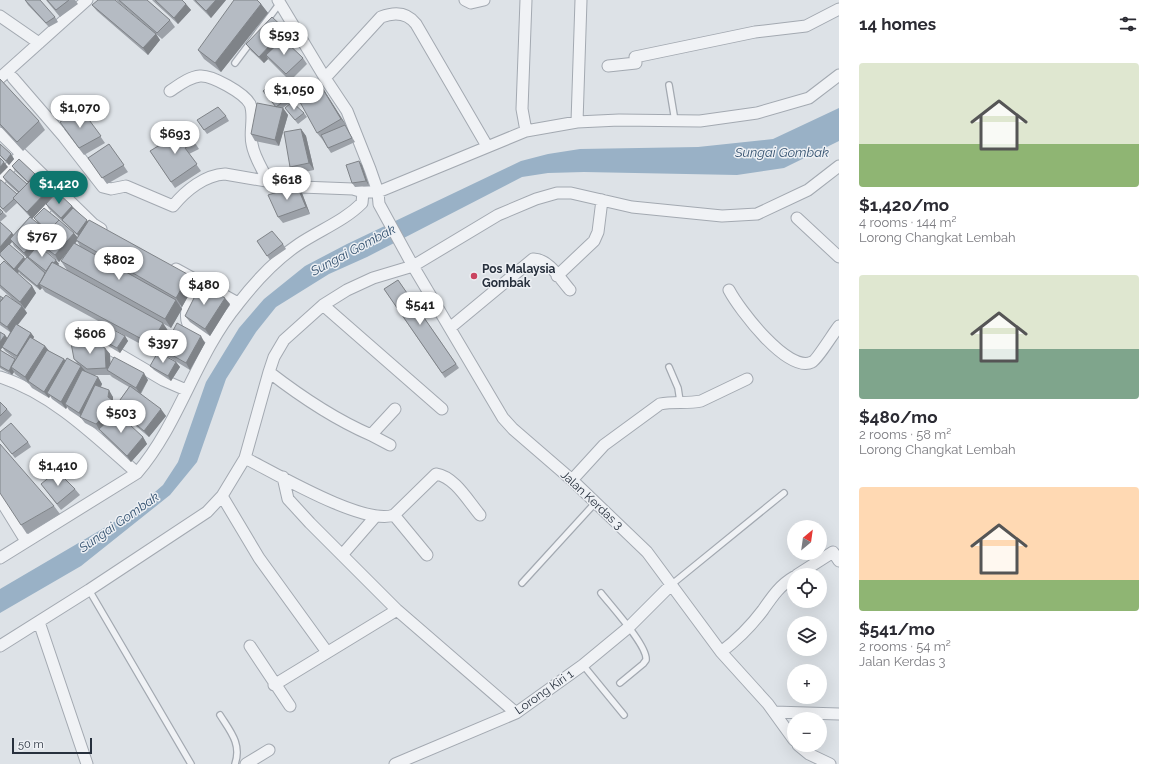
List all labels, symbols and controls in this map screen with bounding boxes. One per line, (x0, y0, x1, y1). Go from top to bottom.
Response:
icon: filters (1117, 13, 1139, 35)
text: 14 homes (859, 14, 936, 34)
pin: $593 (260, 22, 308, 56)
text: $593 (269, 27, 299, 42)
pin: $1,050 (261, 77, 327, 111)
text: $1,050 (274, 82, 314, 97)
icon: home (963, 89, 1035, 161)
pin: $1,070 (47, 95, 113, 129)
text: $1,070 (60, 100, 100, 115)
pin: $693 (151, 121, 199, 155)
text: $693 (159, 126, 191, 141)
water label: Sungai Gombak (734, 145, 829, 160)
pin: $618 (263, 167, 311, 201)
pin: $1,420 (26, 171, 92, 205)
text: $618 (272, 172, 302, 187)
text: $1,420 (39, 176, 79, 191)
text: $1,420/mo (859, 195, 949, 215)
text: 4 rooms · 144 m² (859, 215, 957, 230)
water label: Sungai Gombak (307, 221, 398, 279)
pin: $767 (18, 224, 66, 258)
text: $767 (27, 229, 57, 244)
text: Lorong Changkat Lembah (859, 230, 1016, 245)
pin: $802 (95, 247, 143, 281)
text: $802 (103, 252, 135, 267)
place label: Pos Malaysia Gombak (482, 262, 555, 290)
marker: Pos Malaysia Gombak (469, 271, 479, 281)
pin: $480 (180, 272, 228, 306)
text: $480 (188, 277, 220, 292)
pin: $541 (396, 292, 444, 326)
text: $541 (405, 297, 435, 312)
icon: home (963, 301, 1035, 373)
pin: $606 (66, 321, 114, 355)
text: $606 (74, 326, 106, 341)
pin: $397 (139, 330, 187, 364)
text: $397 (148, 335, 178, 350)
pin: $503 (97, 400, 145, 434)
text: $503 (106, 405, 136, 420)
text: $480/mo (859, 407, 937, 427)
text: 2 rooms · 58 m² (859, 427, 951, 442)
text: Lorong Changkat Lembah (859, 442, 1016, 457)
pin: $1,410 (25, 453, 91, 487)
text: $1,410 (38, 458, 78, 473)
street label: Jalan Kerdas 3 (558, 468, 626, 532)
water label: Sungai Gombak (75, 489, 162, 556)
icon: home (963, 513, 1035, 585)
north arrow (787, 520, 827, 560)
map controls (787, 520, 827, 752)
button: locate (787, 568, 827, 608)
button: layers (787, 616, 827, 656)
text: $541/mo (859, 619, 935, 639)
text: 2 rooms · 54 m² (859, 639, 951, 654)
text: Jalan Kerdas 3 (859, 654, 945, 669)
button: + (787, 664, 827, 704)
street label: Lorong Kiri 1 (512, 667, 576, 717)
button: − (787, 712, 827, 752)
scale bar (12, 736, 92, 755)
text: 50 m (18, 738, 44, 751)

